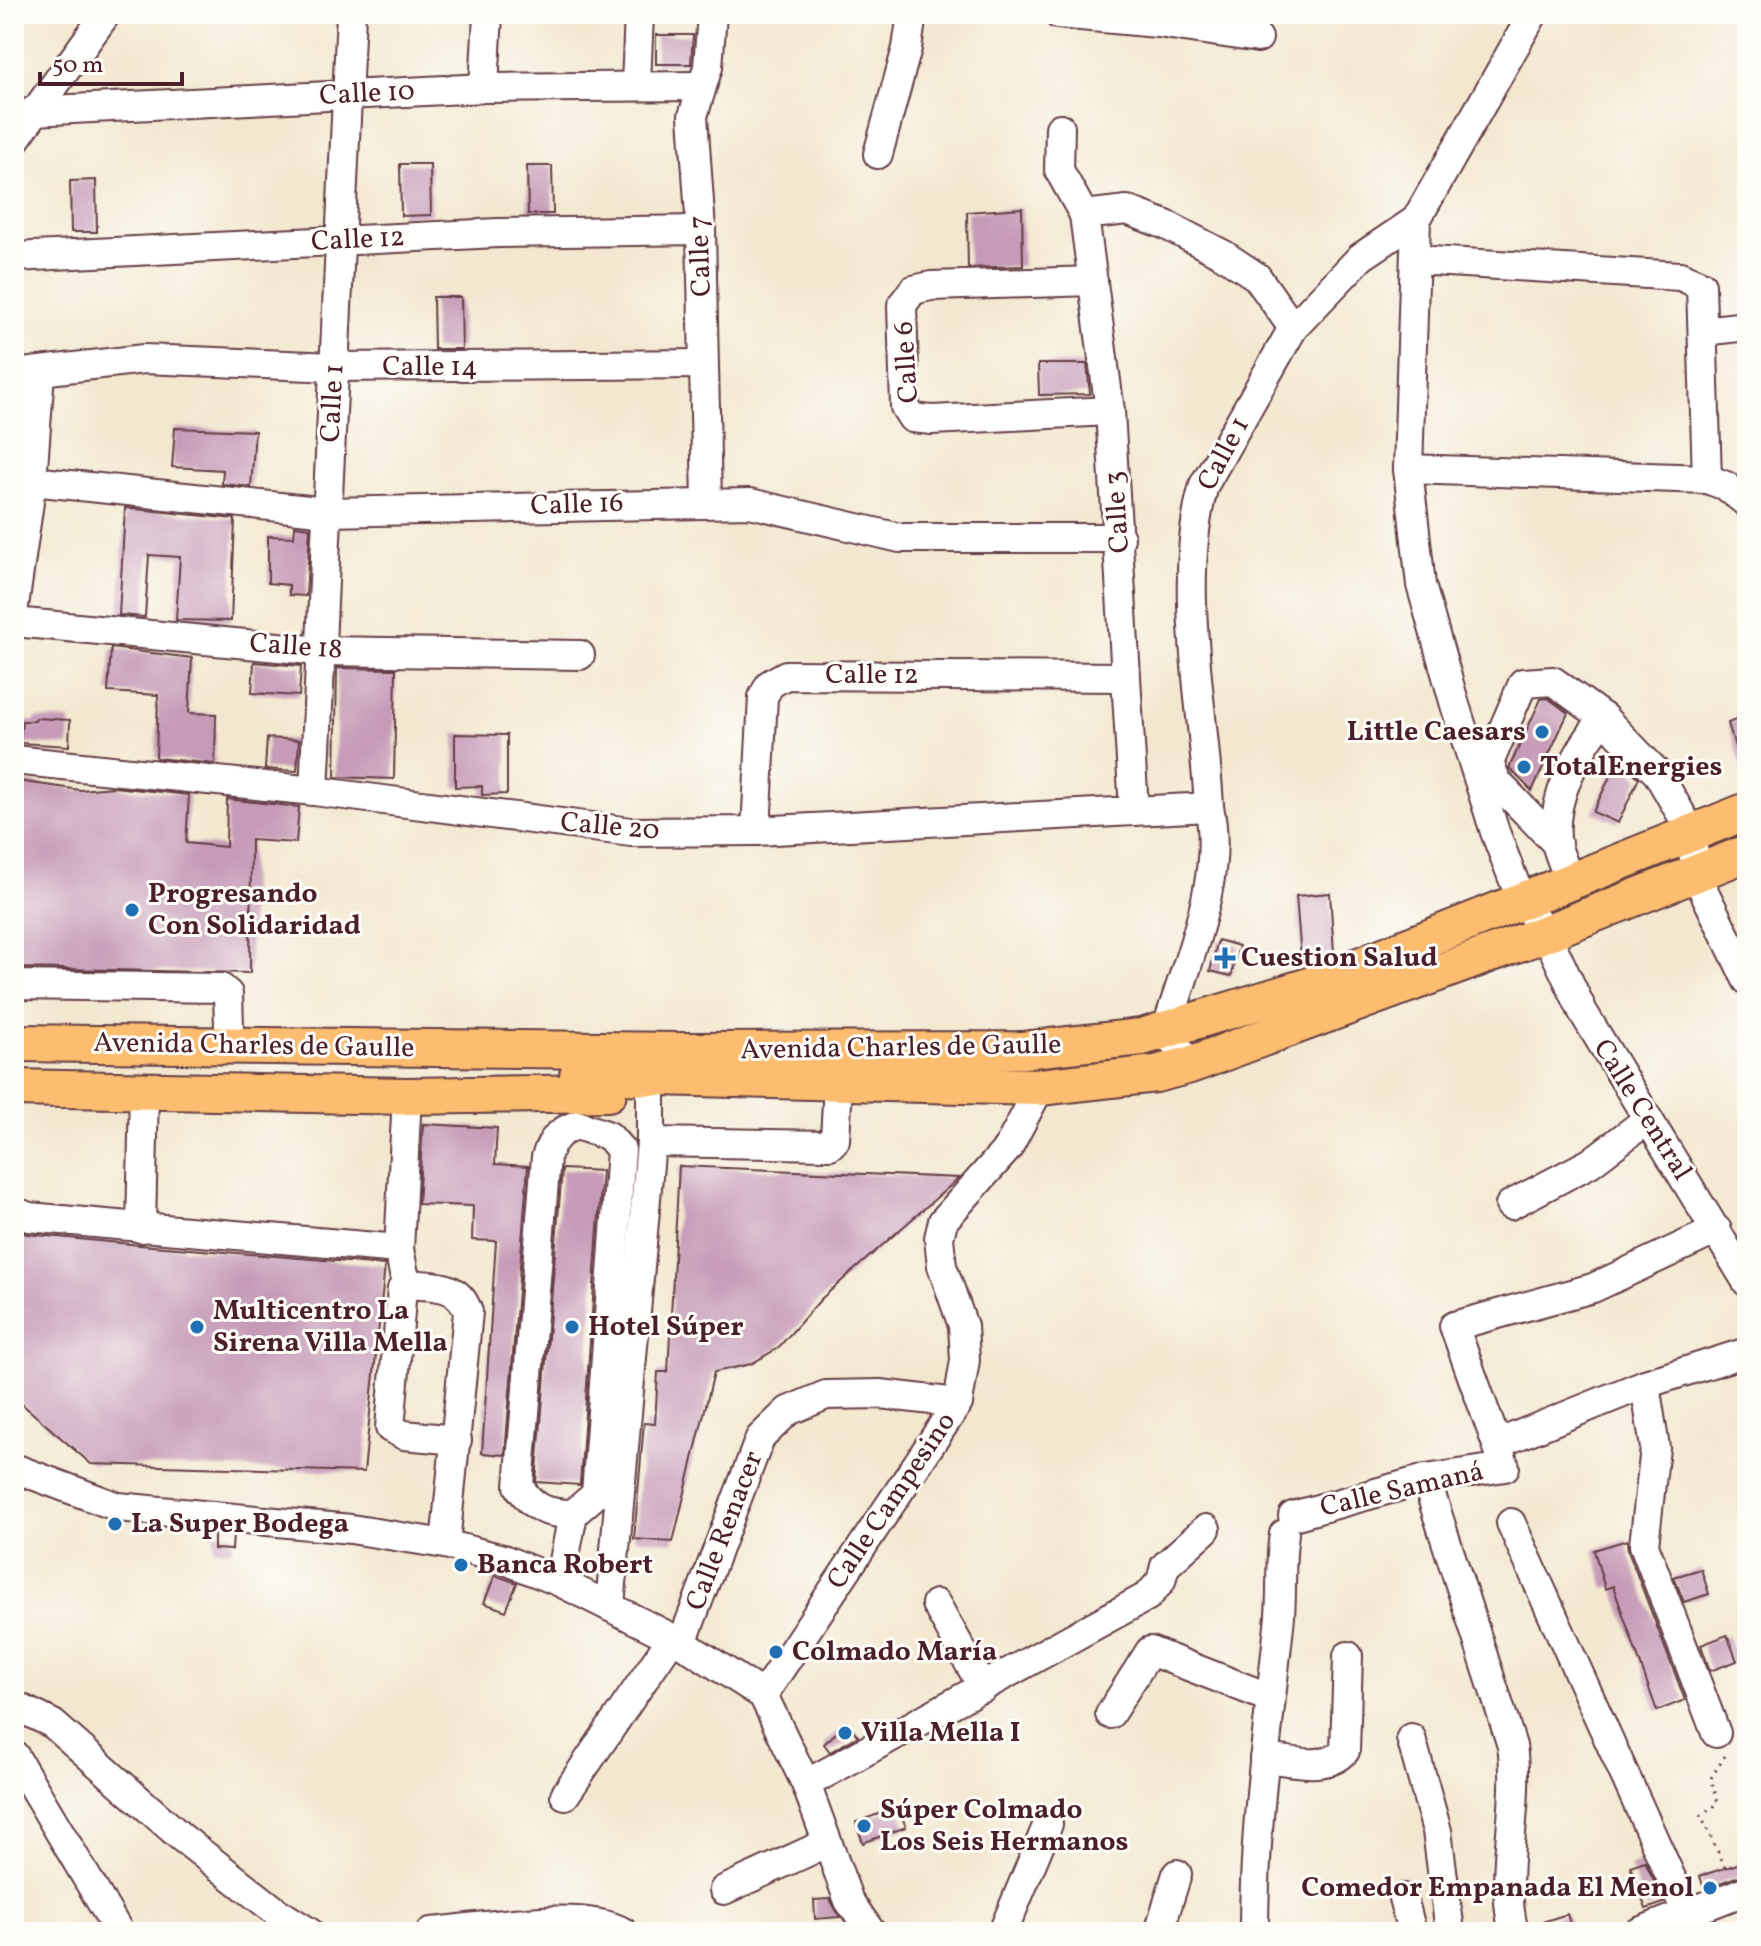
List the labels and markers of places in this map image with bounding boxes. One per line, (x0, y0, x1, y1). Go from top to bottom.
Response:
place label: Little Caesars (1347, 713, 1526, 752)
marker: Little Caesars (1533, 723, 1551, 741)
place label: TotalEnergies (1540, 748, 1722, 787)
marker: TotalEnergies (1515, 758, 1533, 776)
place label: Progresando Con Solidaridad (148, 875, 361, 946)
marker: Progresando Con Solidaridad (123, 901, 141, 919)
place label: Cuestion Salud (1241, 939, 1438, 978)
marker: Cuestion Salud (1216, 949, 1234, 967)
place label: Multicentro La Sirena Villa Mella (213, 1292, 448, 1363)
place label: Hotel Súper (588, 1308, 744, 1347)
marker: Multicentro La Sirena Villa Mella (188, 1318, 206, 1336)
marker: Hotel Súper (563, 1318, 581, 1336)
place label: La Super Bodega (131, 1505, 349, 1544)
marker: La Super Bodega (106, 1515, 124, 1533)
place label: Banca Robert (477, 1546, 653, 1585)
marker: Banca Robert (452, 1556, 470, 1574)
place label: Colmado María (792, 1633, 997, 1672)
marker: Colmado María (767, 1643, 785, 1661)
place label: Villa Mella I (861, 1714, 1021, 1753)
marker: Villa Mella I (836, 1724, 854, 1742)
place label: Súper Colmado Los Seis Hermanos (880, 1791, 1129, 1862)
marker: Súper Colmado Los Seis Hermanos (855, 1817, 873, 1835)
place label: Comedor Empanada El Menol (1301, 1869, 1694, 1908)
marker: Comedor Empanada El Menol (1701, 1879, 1719, 1897)

